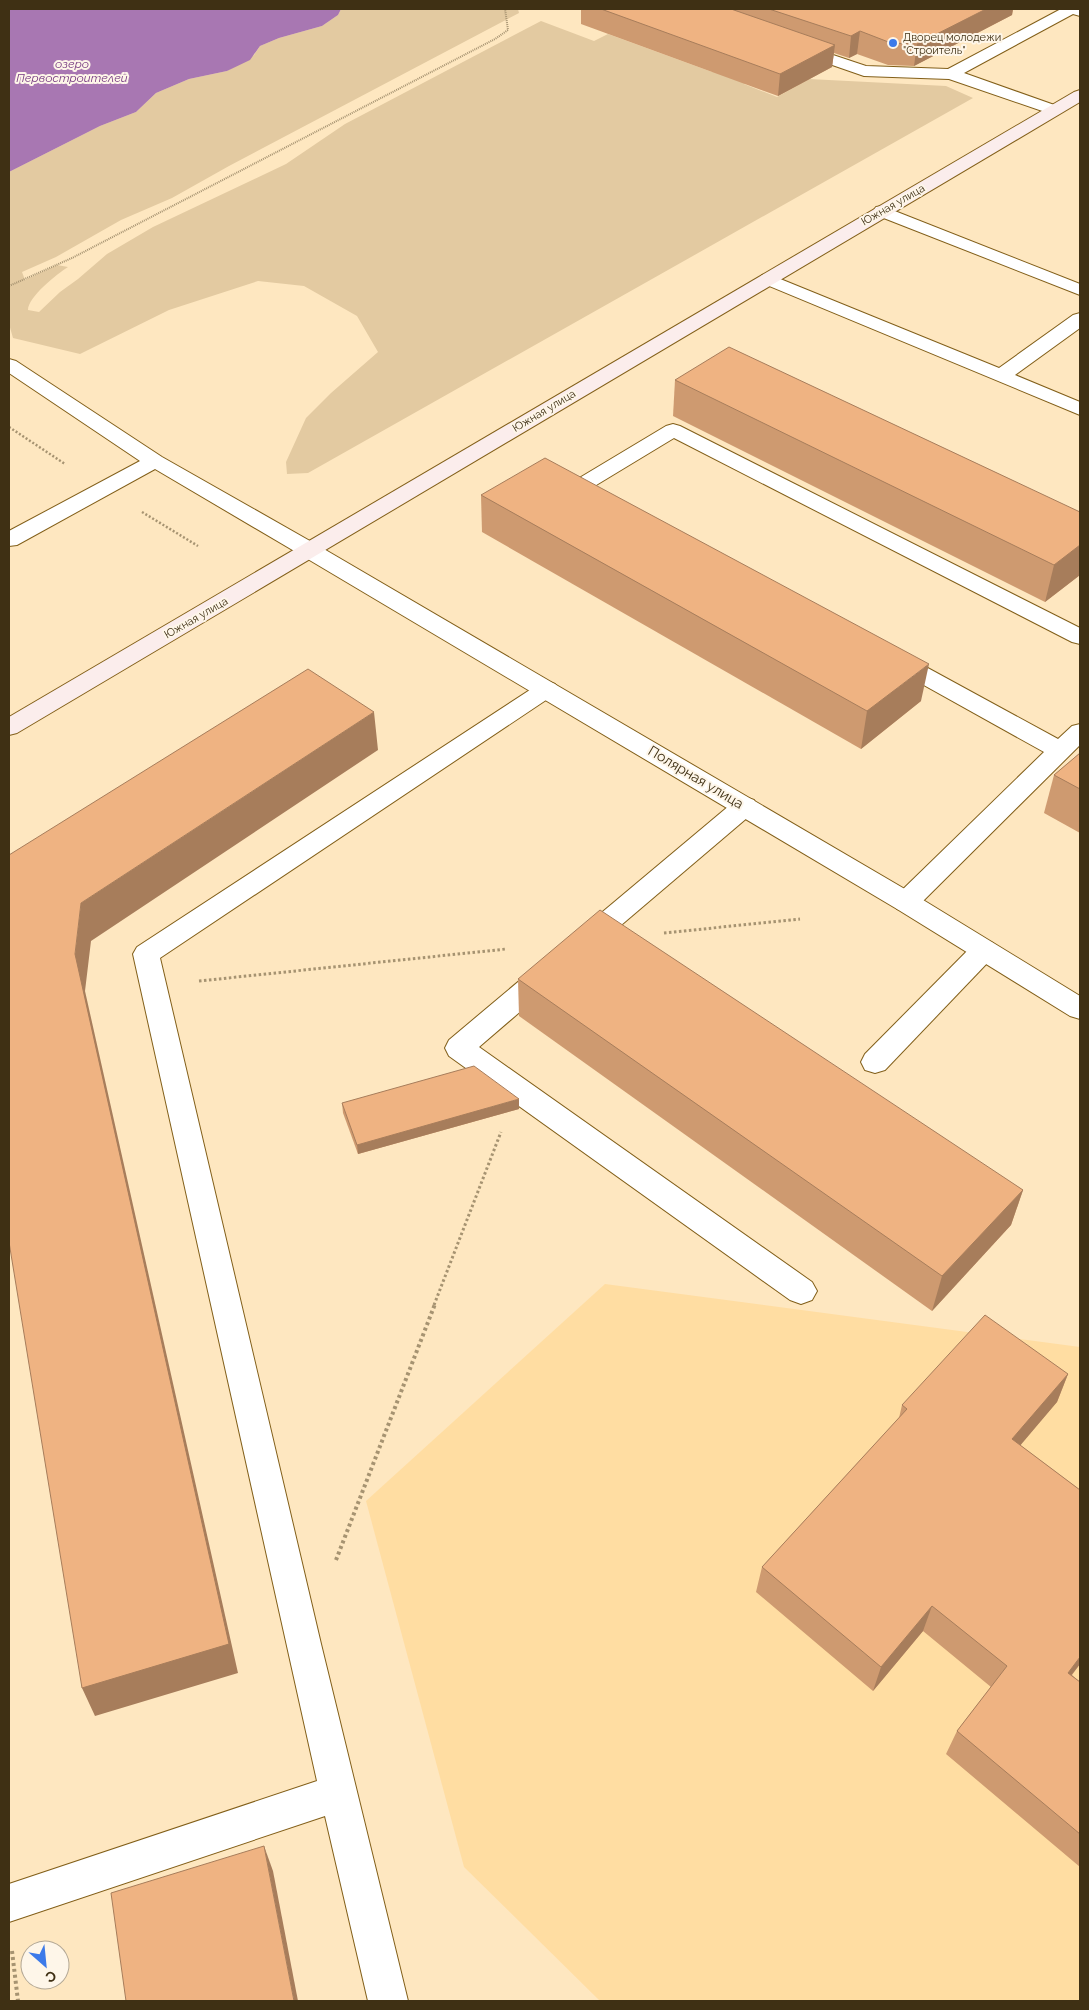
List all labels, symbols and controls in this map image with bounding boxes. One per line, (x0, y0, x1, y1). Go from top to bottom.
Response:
place label: Дворец молодежи "Строитель" (903, 31, 1001, 57)
marker: Дворец молодежи "Строитель" (887, 37, 899, 49)
water label: озеро Первостроителей (16, 57, 128, 85)
street label: Южная улица (859, 182, 927, 228)
street label: Южная улица (510, 387, 578, 435)
street label: Южная улица (162, 595, 230, 641)
street label: Полярная улица (646, 742, 746, 812)
north arrow (20, 1940, 70, 1990)
text: С (43, 1967, 59, 1986)

